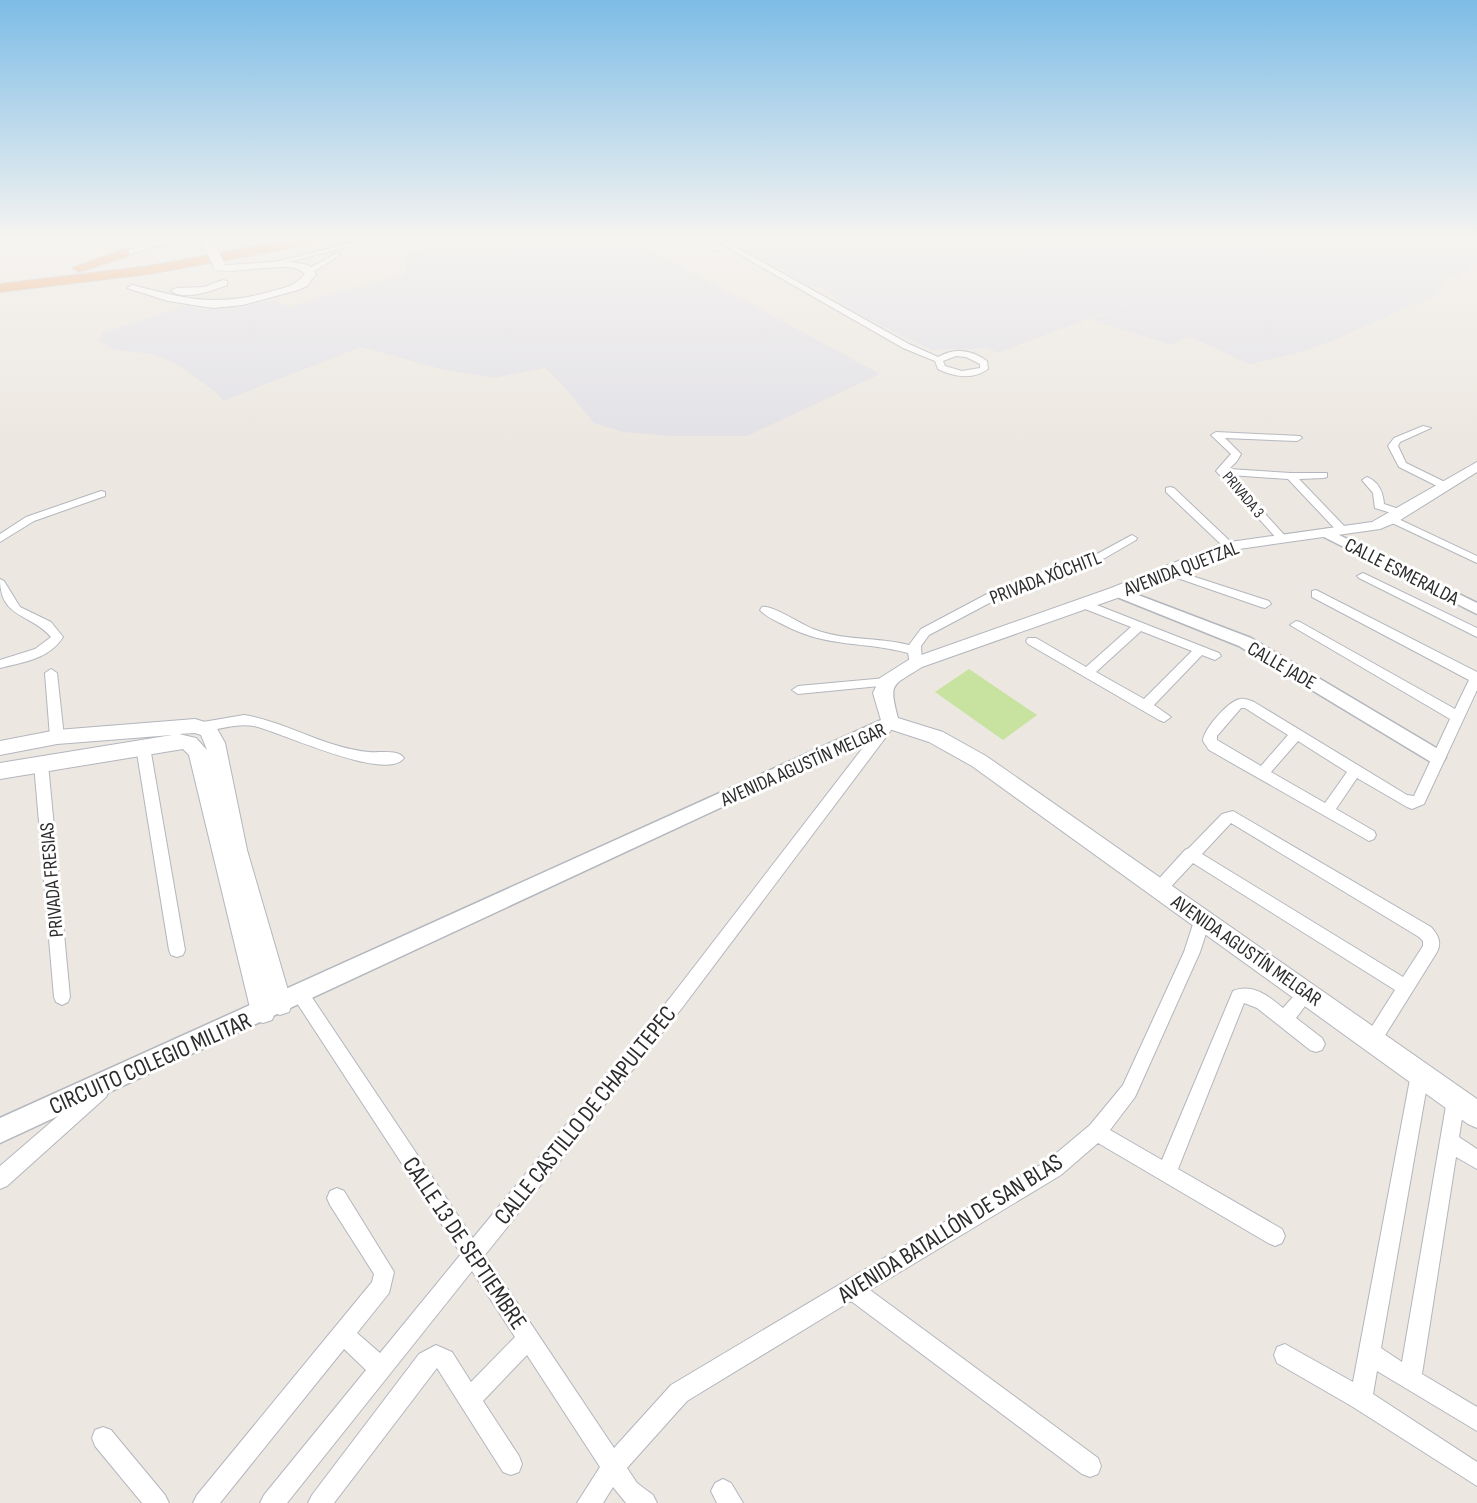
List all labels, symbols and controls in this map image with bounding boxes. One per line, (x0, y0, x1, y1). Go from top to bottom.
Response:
street label: PRIVADA 3 (1218, 468, 1268, 522)
street label: CALLE ESMERALDA (1341, 533, 1463, 611)
street label: AVENIDA QUETZAL (1120, 536, 1243, 602)
street label: PRIVADA XÓCHITL (986, 545, 1105, 610)
street label: CALLE JADE (1243, 637, 1320, 695)
street label: AVENIDA AGUSTÍN MELGAR (716, 718, 890, 812)
street label: PRIVADA FRESIAS (35, 822, 69, 938)
street label: AVENIDA AGUSTÍN MELGAR (1166, 889, 1326, 1012)
street label: CALLE CASTILLO DE CHAPULTEPEC (488, 1000, 683, 1231)
street label: CIRCUITO COLEGIO MILITAR (45, 1006, 256, 1121)
street label: AVENIDA BATALLÓN DE SAN BLAS (832, 1147, 1068, 1310)
street label: CALLE 13 DE SEPTIEMBRE (396, 1151, 533, 1335)

